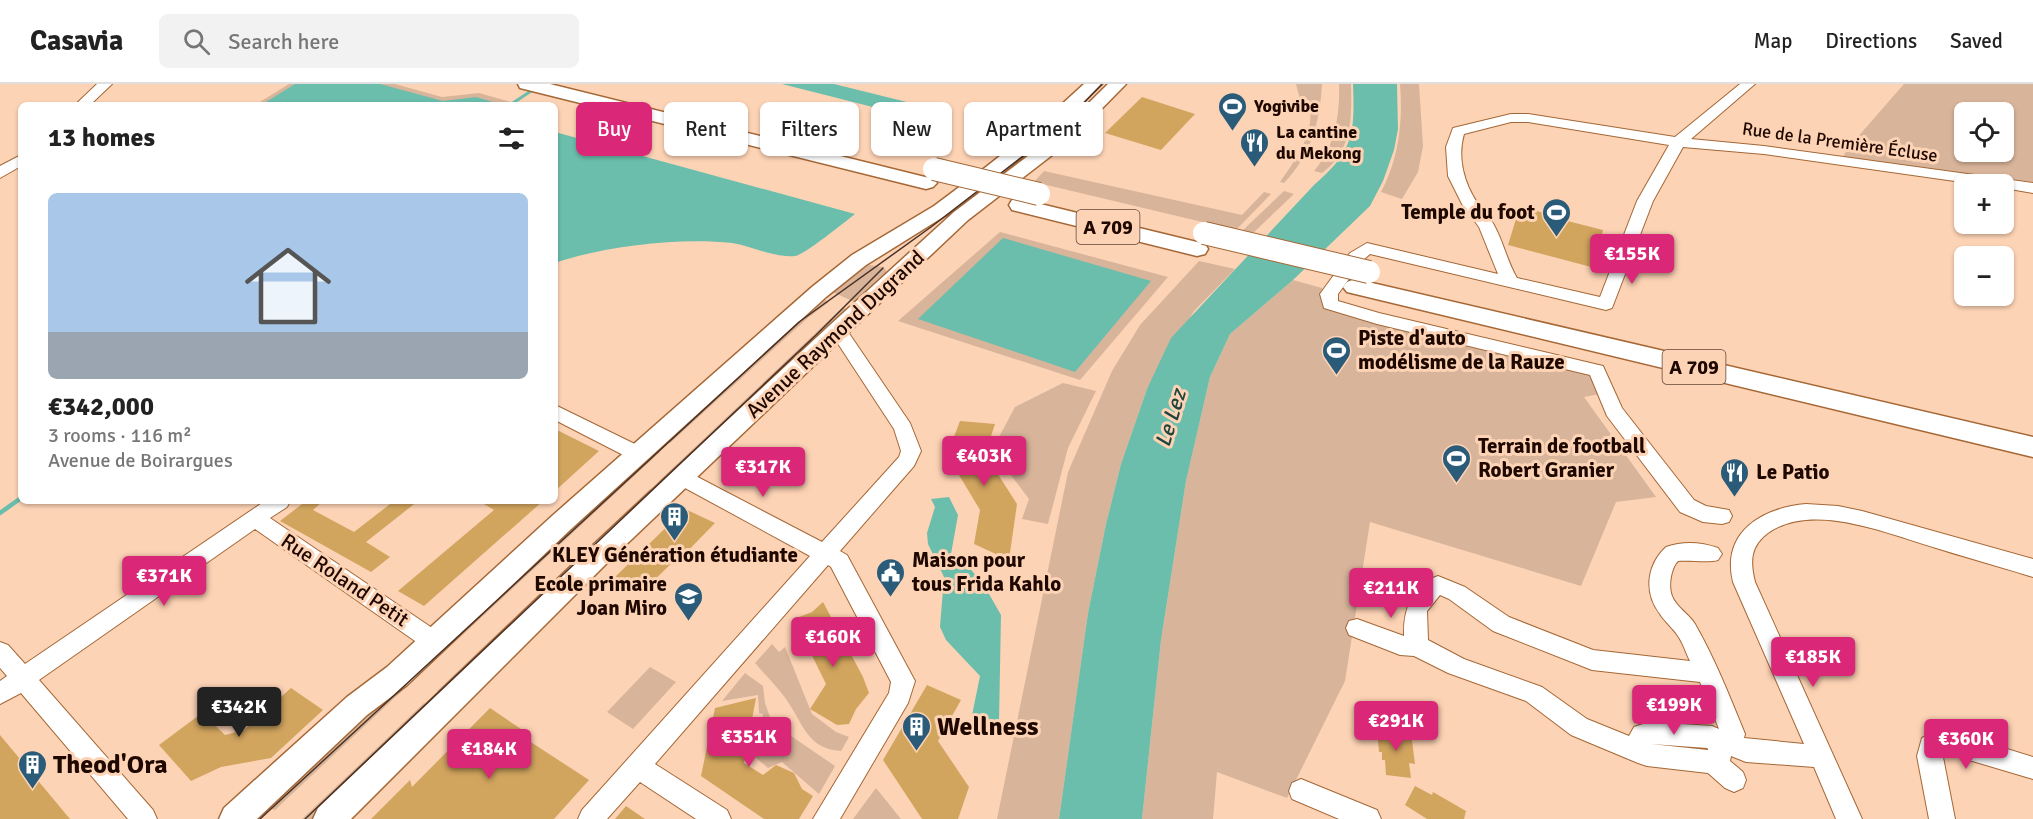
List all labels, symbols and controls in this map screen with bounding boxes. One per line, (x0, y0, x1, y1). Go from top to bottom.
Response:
search box (159, 14, 579, 68)
text: Casavia (30, 24, 123, 58)
icon: search (180, 25, 213, 58)
text: Search here (228, 28, 339, 55)
text: Map (1754, 28, 1792, 54)
text: Directions (1825, 28, 1917, 54)
text: Saved (1950, 28, 2003, 54)
sports icon: Yogivibe (1217, 90, 1249, 132)
place label: Yogivibe (1253, 95, 1319, 117)
chip: Buy (576, 102, 652, 156)
chip: Rent (664, 102, 748, 156)
chip: Filters (760, 102, 859, 156)
chip: New (871, 102, 952, 156)
chip: Apartment (964, 102, 1103, 156)
map controls (1954, 102, 2014, 306)
button: locate (1954, 102, 2014, 162)
street label: Rue de la Première Écluse (1741, 117, 1939, 167)
place label: La cantine du Mekong (1276, 121, 1362, 164)
text: 13 homes (48, 122, 155, 154)
icon: filters (495, 122, 528, 155)
restaurant icon: La cantine du Mekong (1239, 126, 1271, 168)
button: + (1954, 174, 2014, 234)
sports icon: Temple du foot (1540, 196, 1572, 238)
place label: Temple du foot (1401, 199, 1535, 225)
road number: A 709 (1076, 210, 1140, 244)
icon: home (234, 232, 342, 340)
pin: €155K (1590, 234, 1674, 285)
text: €155K (1604, 241, 1660, 266)
street label: Avenue Raymond Dugrand (740, 244, 930, 424)
button: − (1954, 246, 2014, 306)
place label: Piste d'auto modélisme de la Rauze (1358, 325, 1565, 375)
sports icon: Piste d'auto modélisme de la Rauze (1321, 334, 1353, 376)
road number: A 709 (1662, 350, 1726, 384)
water label: Le Lez (1149, 384, 1193, 450)
text: €342,000 (48, 391, 154, 423)
text: 3 rooms · 116 m² (48, 423, 192, 448)
place label: Terrain de football Robert Granier (1478, 433, 1646, 483)
pin: €403K (942, 436, 1026, 487)
sports icon: Terrain de football Robert Granier (1441, 442, 1473, 484)
text: €403K (956, 443, 1012, 468)
pin: €317K (721, 447, 805, 498)
text: Avenue de Boirargues (48, 448, 233, 473)
text: €317K (735, 454, 791, 479)
restaurant icon: Le Patio (1719, 456, 1751, 498)
place label: Le Patio (1756, 459, 1830, 485)
building icon: KLEY Génération étudiante (659, 500, 691, 542)
street label: Rue Roland Petit (276, 528, 414, 632)
place label: KLEY Génération étudiante (552, 542, 798, 568)
place label: Maison pour tous Frida Kahlo (911, 547, 1061, 597)
pin: €371K (122, 556, 206, 607)
public building icon: Maison pour tous Frida Kahlo (875, 556, 907, 598)
text: €371K (136, 563, 192, 588)
pin: €211K (1349, 568, 1433, 619)
place label: Ecole primaire Joan Miro (534, 571, 667, 621)
text: €211K (1363, 575, 1419, 600)
school or university icon: Ecole primaire Joan Miro (672, 580, 704, 622)
pin: €160K (791, 617, 875, 668)
text: €160K (805, 624, 861, 649)
pin: €185K (1771, 637, 1855, 688)
text: €185K (1785, 644, 1841, 669)
pin: €199K (1632, 685, 1716, 736)
pin: €342K (197, 687, 281, 738)
text: €199K (1646, 692, 1702, 717)
text: €342K (211, 694, 267, 719)
pin: €291K (1354, 701, 1438, 752)
text: €291K (1368, 708, 1424, 733)
building icon: Wellness (900, 710, 932, 752)
place label: Wellness (937, 711, 1039, 743)
pin: €351K (707, 717, 791, 768)
pin: €360K (1924, 719, 2008, 770)
text: €351K (721, 724, 777, 749)
text: €360K (1938, 726, 1994, 751)
pin: €184K (447, 729, 531, 780)
text: €184K (461, 736, 517, 761)
building icon: Theod'Ora (16, 748, 48, 790)
place label: Theod'Ora (53, 749, 168, 781)

